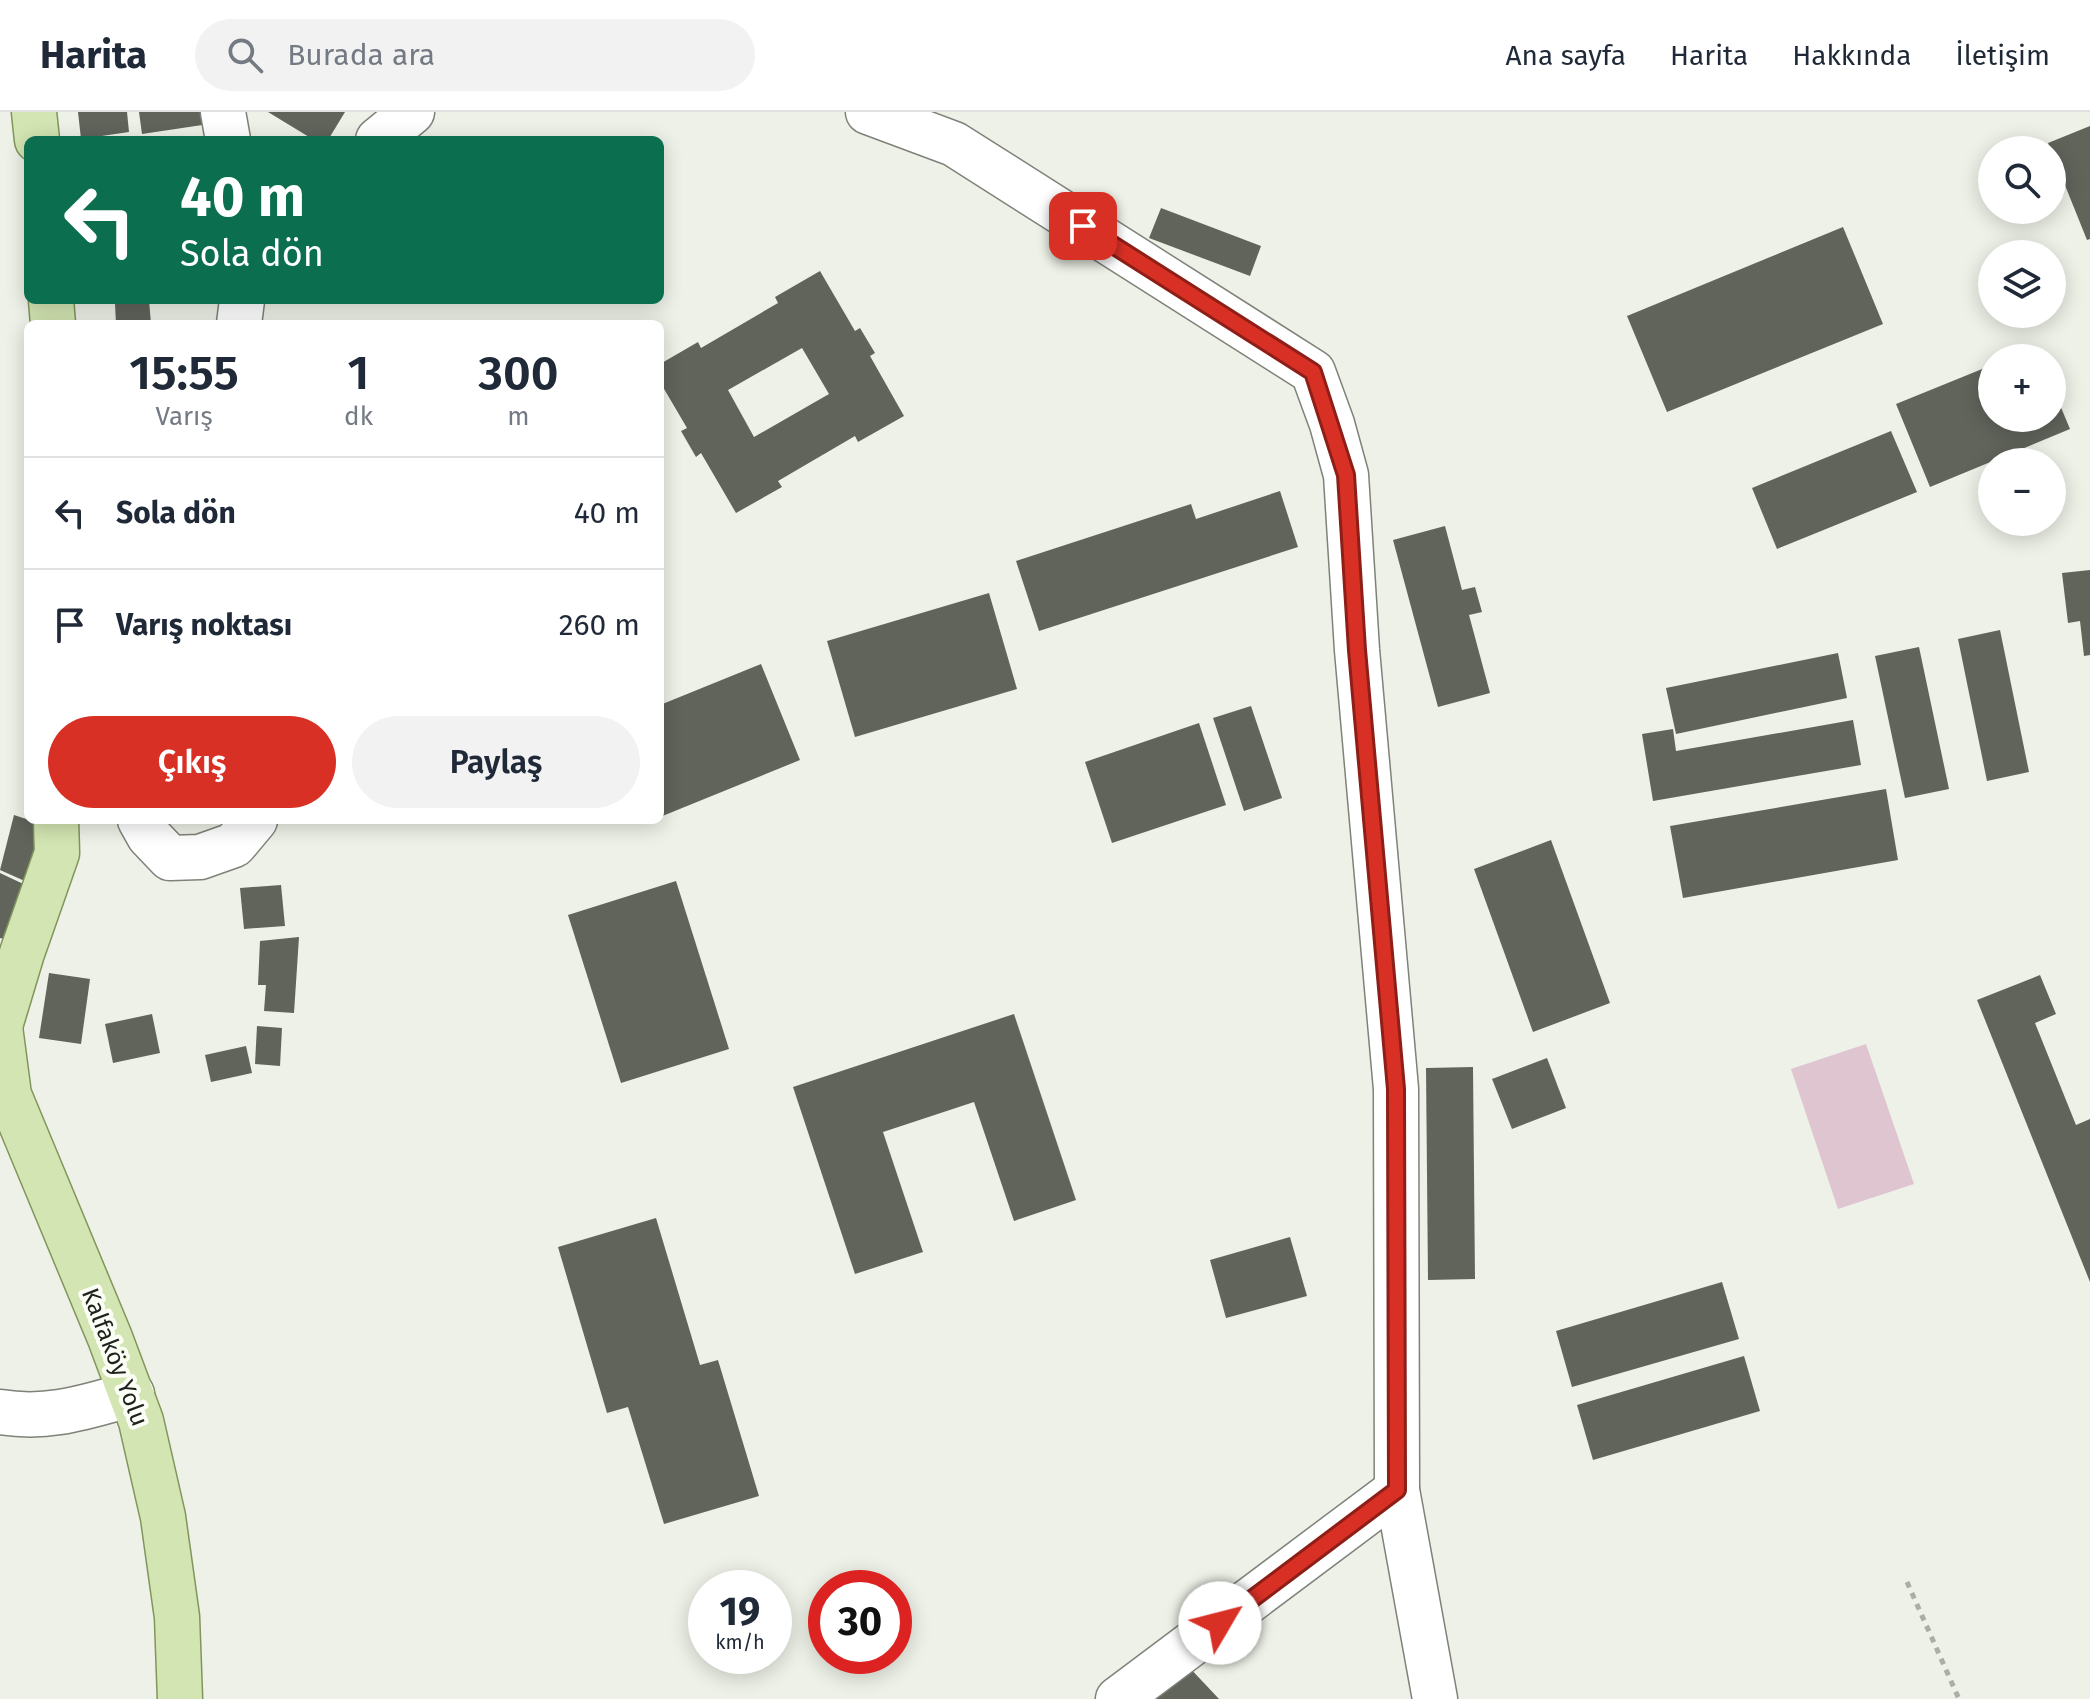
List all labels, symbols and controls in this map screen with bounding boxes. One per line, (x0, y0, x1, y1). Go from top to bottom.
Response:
search box (195, 19, 755, 91)
text: Harita (40, 32, 147, 78)
icon: search (223, 33, 267, 77)
text: Burada ara (287, 37, 435, 73)
text: Ana sayfa (1506, 39, 1626, 72)
text: Harita (1670, 39, 1748, 72)
text: Hakkında (1792, 39, 1911, 72)
text: İletişim (1955, 39, 2050, 72)
map controls (1978, 136, 2066, 536)
button: search (1978, 136, 2066, 224)
text: 40 m (180, 164, 305, 231)
icon: left (48, 168, 152, 272)
pin (1049, 192, 1117, 260)
icon: arrive (1061, 204, 1105, 248)
text: Sola dön (180, 232, 324, 276)
button: layers (1978, 240, 2066, 328)
text: 15:55 (129, 344, 239, 402)
text: 1 (348, 344, 369, 402)
text: 300 (478, 344, 559, 402)
button: + (1978, 344, 2066, 432)
text: Varış (156, 401, 213, 432)
text: dk (344, 401, 373, 432)
text: m (507, 401, 530, 432)
button: − (1978, 448, 2066, 536)
icon: left (48, 491, 92, 535)
text: Sola dön (116, 495, 236, 531)
text: 40 m (574, 495, 640, 531)
icon: arrive (48, 603, 92, 647)
text: Varış noktası (116, 607, 292, 643)
text: 260 m (559, 607, 640, 643)
button: Çıkış (48, 716, 336, 808)
button: Paylaş (352, 716, 640, 808)
street label: Kalfaköy Yolu (76, 1284, 154, 1430)
speed limit sign: 30 (808, 1570, 912, 1674)
position arrow (1178, 1581, 1262, 1665)
text: 19 (720, 1588, 760, 1636)
text: km/h (715, 1630, 765, 1654)

